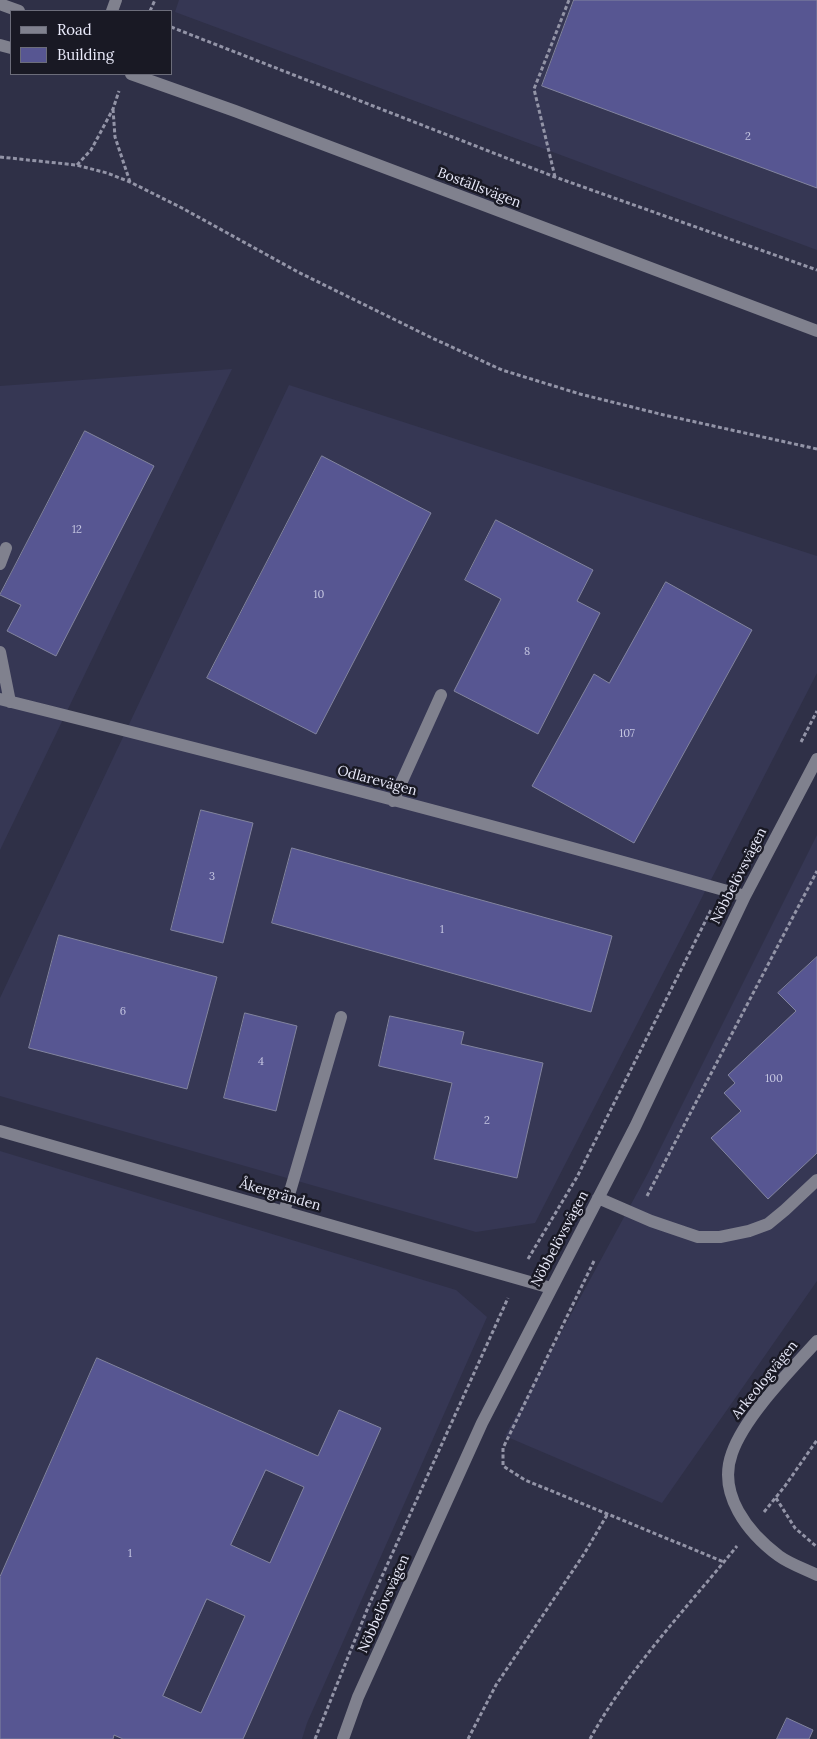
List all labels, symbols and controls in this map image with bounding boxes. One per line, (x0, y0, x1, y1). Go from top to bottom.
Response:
legend (10, 10, 172, 75)
text: Road (57, 20, 92, 39)
text: Building (57, 45, 114, 64)
house number: 2 (745, 130, 751, 144)
street label: Boställsvägen (435, 164, 523, 212)
house number: 12 (72, 523, 82, 537)
house number: 10 (314, 588, 324, 602)
house number: 8 (524, 645, 530, 659)
house number: 107 (619, 727, 635, 741)
street label: Odlarevägen (335, 762, 419, 800)
street label: Nöbbelövsvägen (707, 825, 771, 927)
house number: 3 (209, 870, 215, 884)
house number: 1 (440, 923, 444, 937)
house number: 6 (120, 1005, 126, 1019)
house number: 4 (258, 1055, 264, 1069)
house number: 100 (765, 1072, 783, 1086)
house number: 2 (484, 1114, 490, 1128)
street label: Åkergränden (237, 1175, 323, 1215)
street label: Nöbbelövsvägen (528, 1188, 592, 1290)
street label: Arkeologvägen (728, 1338, 802, 1422)
house number: 1 (128, 1547, 132, 1561)
street label: Nöbbelövsvägen (355, 1552, 413, 1656)

